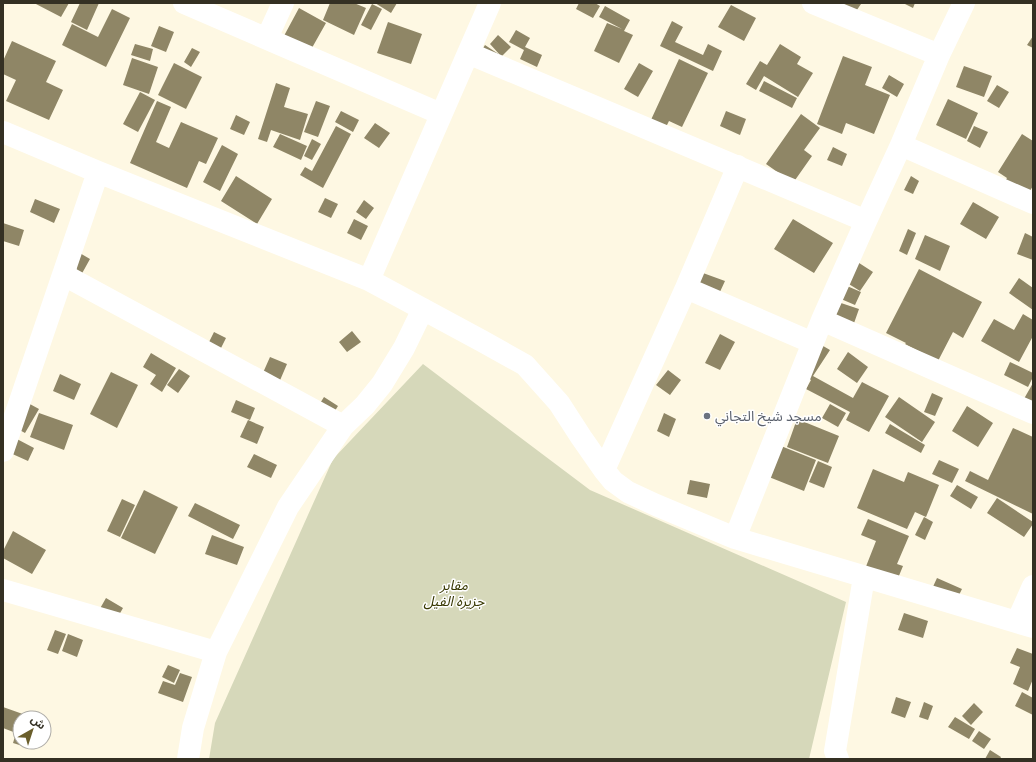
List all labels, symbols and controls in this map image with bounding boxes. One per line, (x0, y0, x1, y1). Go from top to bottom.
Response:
place label: مسجد شيخ التجاني (715, 406, 822, 427)
marker: مسجد شيخ التجاني (702, 411, 712, 421)
park label: مقابر جزيرة الفيل (424, 575, 485, 611)
north arrow (12, 710, 52, 750)
text: ش (27, 712, 49, 733)

